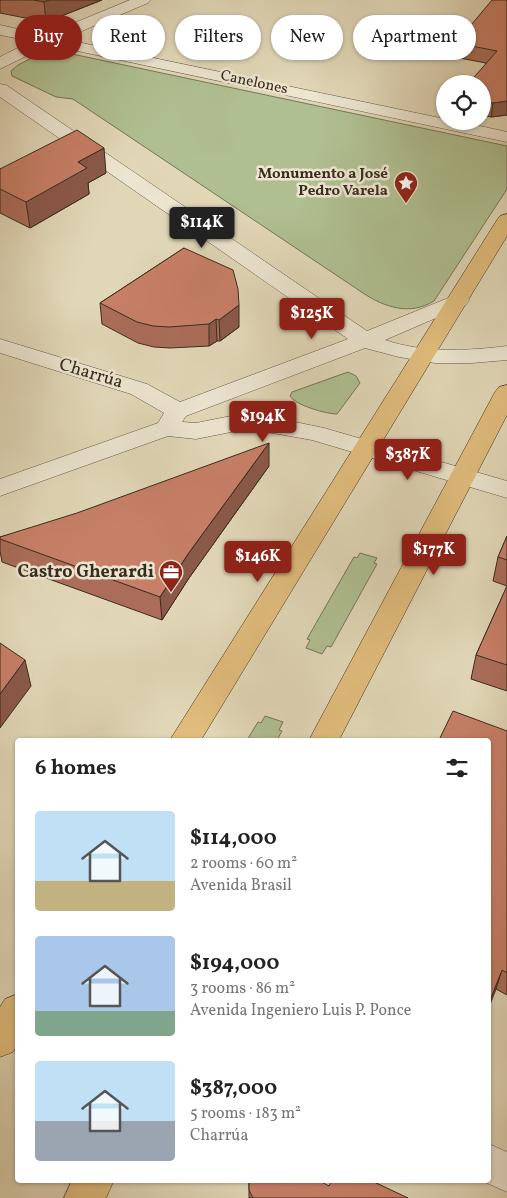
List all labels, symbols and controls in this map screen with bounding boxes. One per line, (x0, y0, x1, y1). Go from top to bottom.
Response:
chip: Buy (15, 15, 82, 60)
chip: Rent (92, 15, 165, 60)
chip: Filters (175, 15, 261, 60)
chip: New (271, 15, 343, 60)
chip: Apartment (353, 15, 476, 60)
street label: Canelones (218, 66, 290, 100)
map controls (436, 75, 491, 130)
button: locate (436, 75, 491, 130)
place label: Monumento a José Pedro Varela (258, 164, 388, 202)
place icon: Monumento a José Pedro Varela (393, 170, 419, 204)
pin: $114K (167, 206, 237, 249)
text: $114K (180, 212, 224, 234)
pin: $125K (277, 298, 347, 340)
text: $125K (291, 303, 333, 325)
street label: Charrúa (56, 352, 126, 396)
pin: $194K (228, 400, 298, 443)
text: $194K (240, 406, 286, 428)
pin: $387K (373, 438, 443, 481)
text: $387K (385, 444, 431, 466)
pin: $177K (399, 534, 469, 576)
text: $177K (413, 539, 455, 561)
pin: $146K (223, 540, 293, 583)
text: $146K (235, 546, 281, 568)
office icon: Castro Gherardi (158, 559, 184, 593)
place label: Castro Gherardi (18, 560, 154, 585)
text: 6 homes (35, 754, 116, 783)
icon: filters (443, 754, 471, 782)
text: $114,000 (190, 824, 277, 853)
icon: home (75, 831, 135, 891)
text: 2 rooms · 60 m² (190, 853, 297, 875)
text: Avenida Brasil (190, 875, 292, 897)
text: $194,000 (190, 949, 279, 978)
icon: home (75, 956, 135, 1016)
text: 3 rooms · 86 m² (190, 978, 295, 1000)
text: Avenida Ingeniero Luis P. Ponce (190, 1000, 411, 1022)
text: $387,000 (190, 1074, 277, 1103)
icon: home (75, 1081, 135, 1141)
text: 5 rooms · 183 m² (190, 1103, 301, 1125)
text: Charrúa (190, 1125, 248, 1147)

